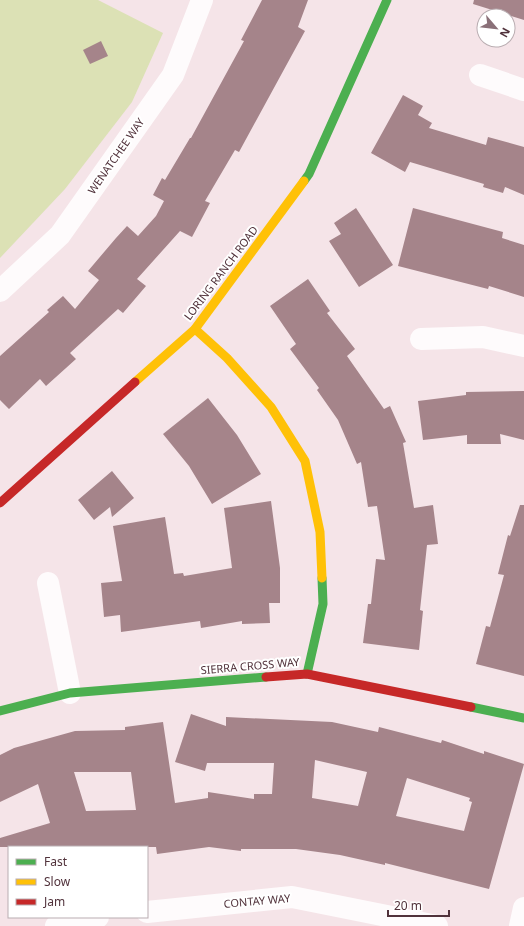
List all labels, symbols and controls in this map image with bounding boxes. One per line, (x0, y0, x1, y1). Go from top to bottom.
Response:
north arrow (476, 8, 516, 48)
text: N (497, 25, 514, 40)
street label: WENATCHEE WAY (84, 114, 148, 197)
street label: LORING RANCH ROAD (180, 223, 261, 323)
street label: SIERRA CROSS WAY (200, 654, 301, 677)
legend (8, 846, 148, 918)
text: Fast (44, 853, 68, 870)
text: Slow (44, 873, 71, 890)
street label: CONTAY WAY (223, 890, 292, 911)
scale bar (388, 892, 449, 918)
text: Jam (43, 893, 65, 910)
text: 20 m (394, 897, 422, 914)

